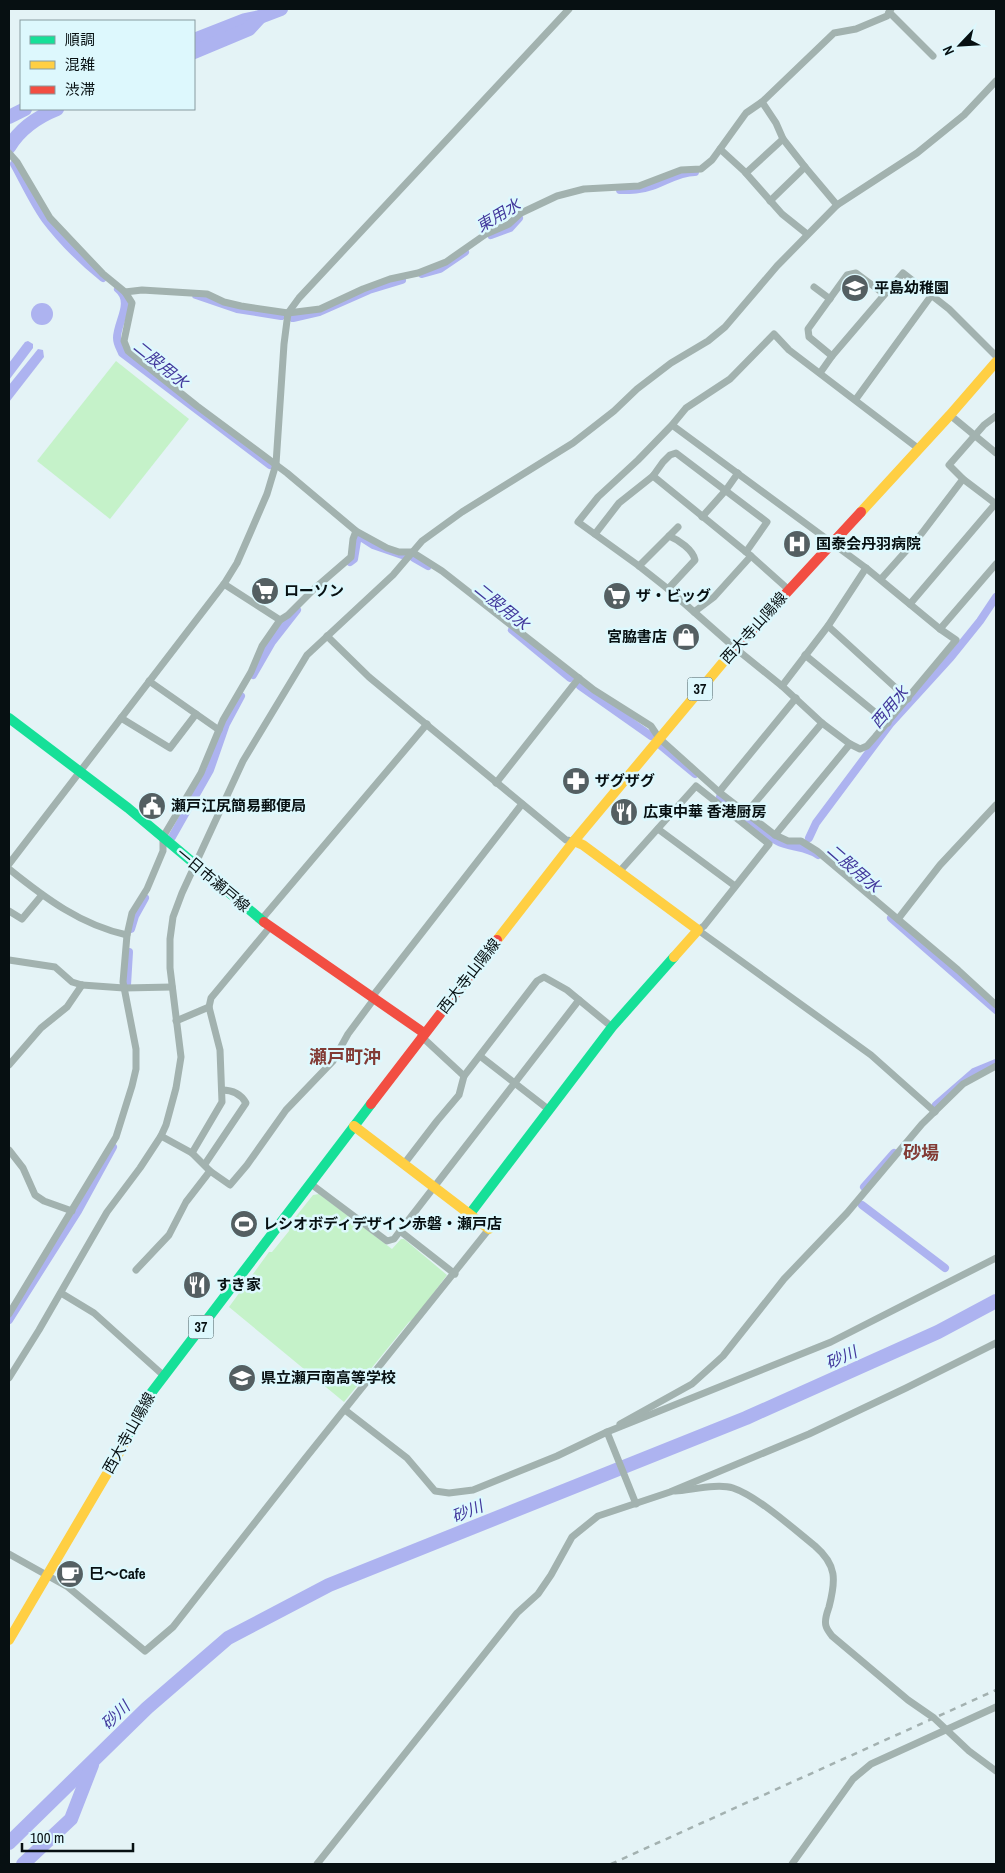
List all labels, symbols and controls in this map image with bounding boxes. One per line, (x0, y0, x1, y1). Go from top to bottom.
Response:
legend (20, 20, 195, 110)
north arrow (935, 20, 985, 70)
text: 順調 (65, 29, 95, 50)
text: N (938, 43, 958, 58)
text: 混雑 (65, 54, 95, 75)
text: 渋滞 (65, 79, 95, 100)
water label: 東用水 (472, 192, 526, 237)
school or university icon: 平島幼稚園 (840, 273, 870, 303)
place label: 平島幼稚園 (874, 277, 949, 298)
water label: 二股用水 (129, 335, 194, 394)
hospital icon: 国泰会丹羽病院 (782, 529, 812, 559)
place label: 国泰会丹羽病院 (816, 533, 921, 554)
supermarket icon: ローソン (250, 576, 280, 606)
water label: 二股用水 (470, 577, 535, 636)
place label: ローソン (284, 580, 344, 601)
supermarket icon: ザ・ビッグ (602, 581, 632, 611)
place label: ザ・ビッグ (636, 585, 711, 606)
street label: 西大寺山陽線 (716, 587, 792, 668)
shop icon: 宮脇書店 (671, 622, 701, 652)
place label: 宮脇書店 (607, 626, 667, 647)
road number: 37 (688, 678, 712, 701)
water label: 西用水 (865, 680, 914, 732)
pharmacy icon: ザグザグ (561, 766, 591, 796)
place label: ザグザグ (595, 770, 655, 791)
public building icon: 瀬戸江尻簡易郵便局 (137, 791, 167, 821)
place label: 瀬戸江尻簡易郵便局 (171, 795, 306, 816)
restaurant icon: 広東中華 香港厨房 (609, 797, 639, 827)
place label: 広東中華 香港厨房 (643, 801, 766, 822)
water label: 二股用水 (823, 839, 887, 899)
street label: 一日市瀬戸線 (172, 843, 255, 917)
street label: 西大寺山陽線 (433, 934, 505, 1018)
district label: 瀬戸町沖 (309, 1044, 381, 1069)
district label: 砂場 (903, 1140, 939, 1165)
sports icon: レシオボディデザイン赤磐・瀬戸店 (229, 1209, 259, 1239)
place label: レシオボディデザイン赤磐・瀬戸店 (263, 1213, 502, 1234)
restaurant icon: すき家 (182, 1270, 212, 1300)
place label: すき家 (216, 1274, 261, 1295)
road number: 37 (188, 1315, 214, 1338)
water label: 砂川 (822, 1340, 862, 1374)
school or university icon: 県立瀬戸南高等学校 (227, 1363, 257, 1393)
place label: 県立瀬戸南高等学校 (261, 1367, 396, 1388)
street label: 西大寺山陽線 (98, 1388, 160, 1477)
water label: 砂川 (448, 1494, 488, 1527)
cafe icon: 巳～Cafe (55, 1559, 85, 1589)
place label: 巳～Cafe (89, 1563, 146, 1584)
water label: 砂川 (96, 1695, 136, 1734)
scale bar (22, 1820, 134, 1852)
text: 100 m (30, 1827, 64, 1848)

